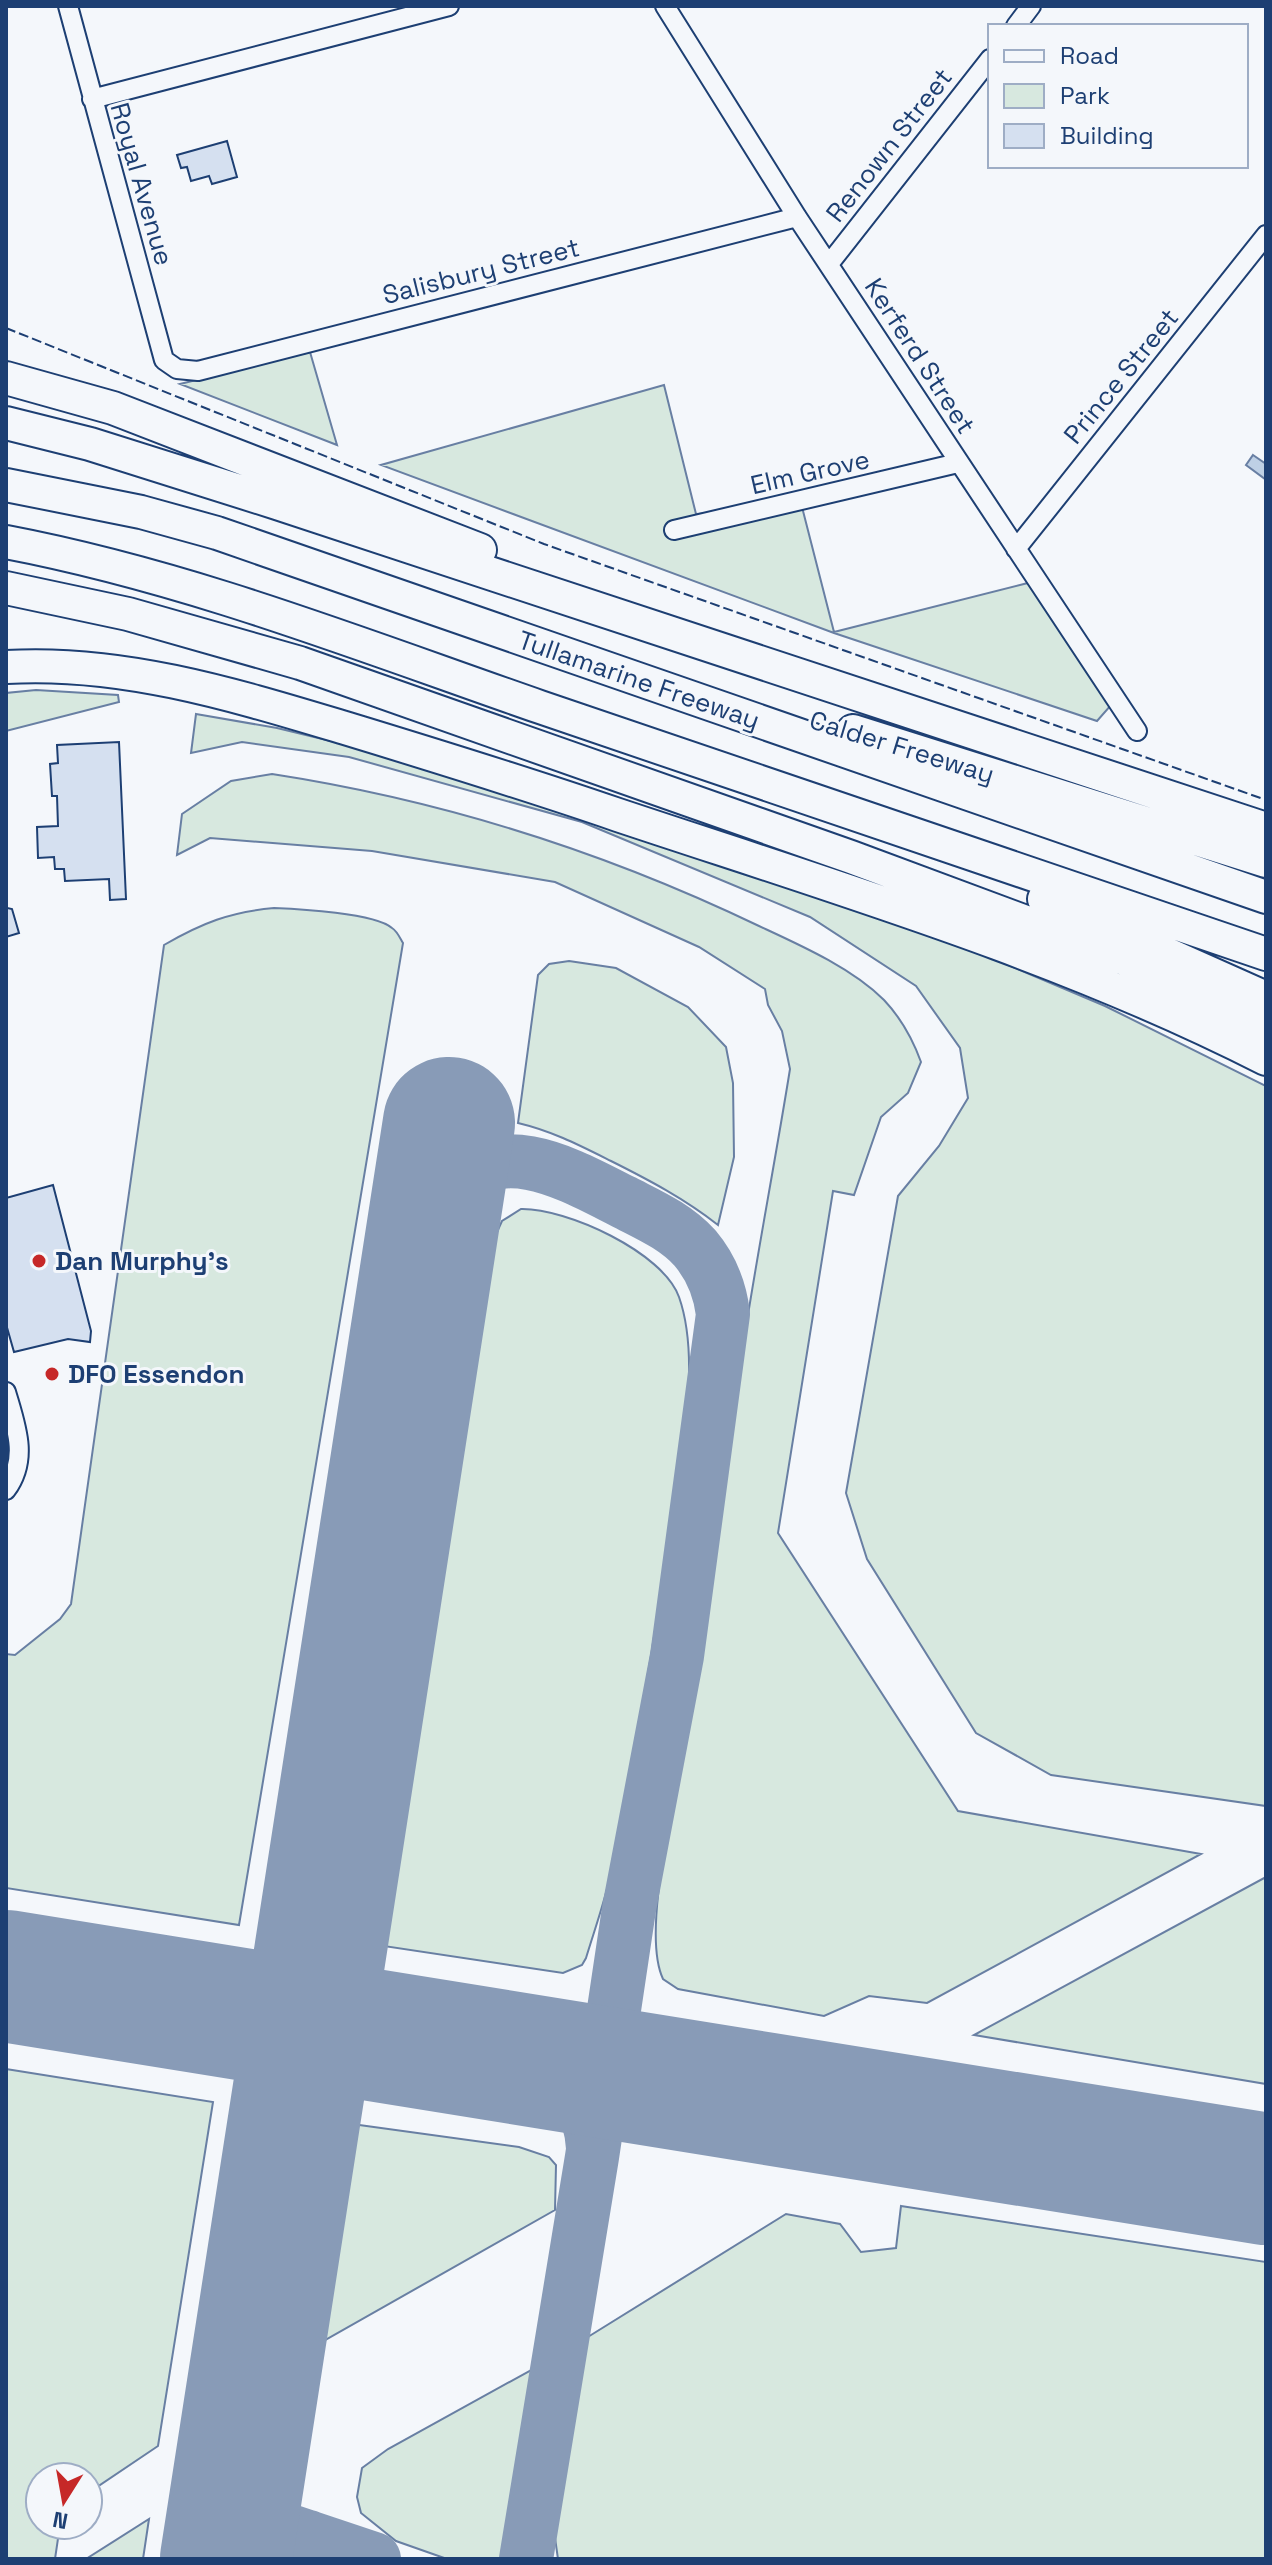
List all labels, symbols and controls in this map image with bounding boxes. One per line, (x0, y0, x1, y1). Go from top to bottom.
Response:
legend (988, 24, 1248, 168)
text: Road (1060, 40, 1119, 71)
street label: Renown Street (818, 61, 960, 229)
text: Park (1060, 80, 1110, 111)
street label: Royal Avenue (103, 99, 181, 269)
text: Building (1060, 120, 1154, 151)
street label: Salisbury Street (379, 230, 583, 312)
street label: Kerferd Street (857, 272, 983, 440)
street label: Prince Street (1056, 301, 1186, 451)
street label: Elm Grove (747, 442, 873, 502)
street label: Tullamarine Freeway (514, 623, 764, 737)
street label: Calder Freeway (805, 703, 999, 791)
place label: Dan Murphy's (55, 1244, 229, 1278)
marker: Dan Murphy's (30, 1252, 48, 1270)
place label: DFO Essendon (68, 1357, 244, 1391)
marker: DFO Essendon (43, 1365, 61, 1383)
north arrow (24, 2461, 104, 2541)
text: N (50, 2505, 70, 2536)

